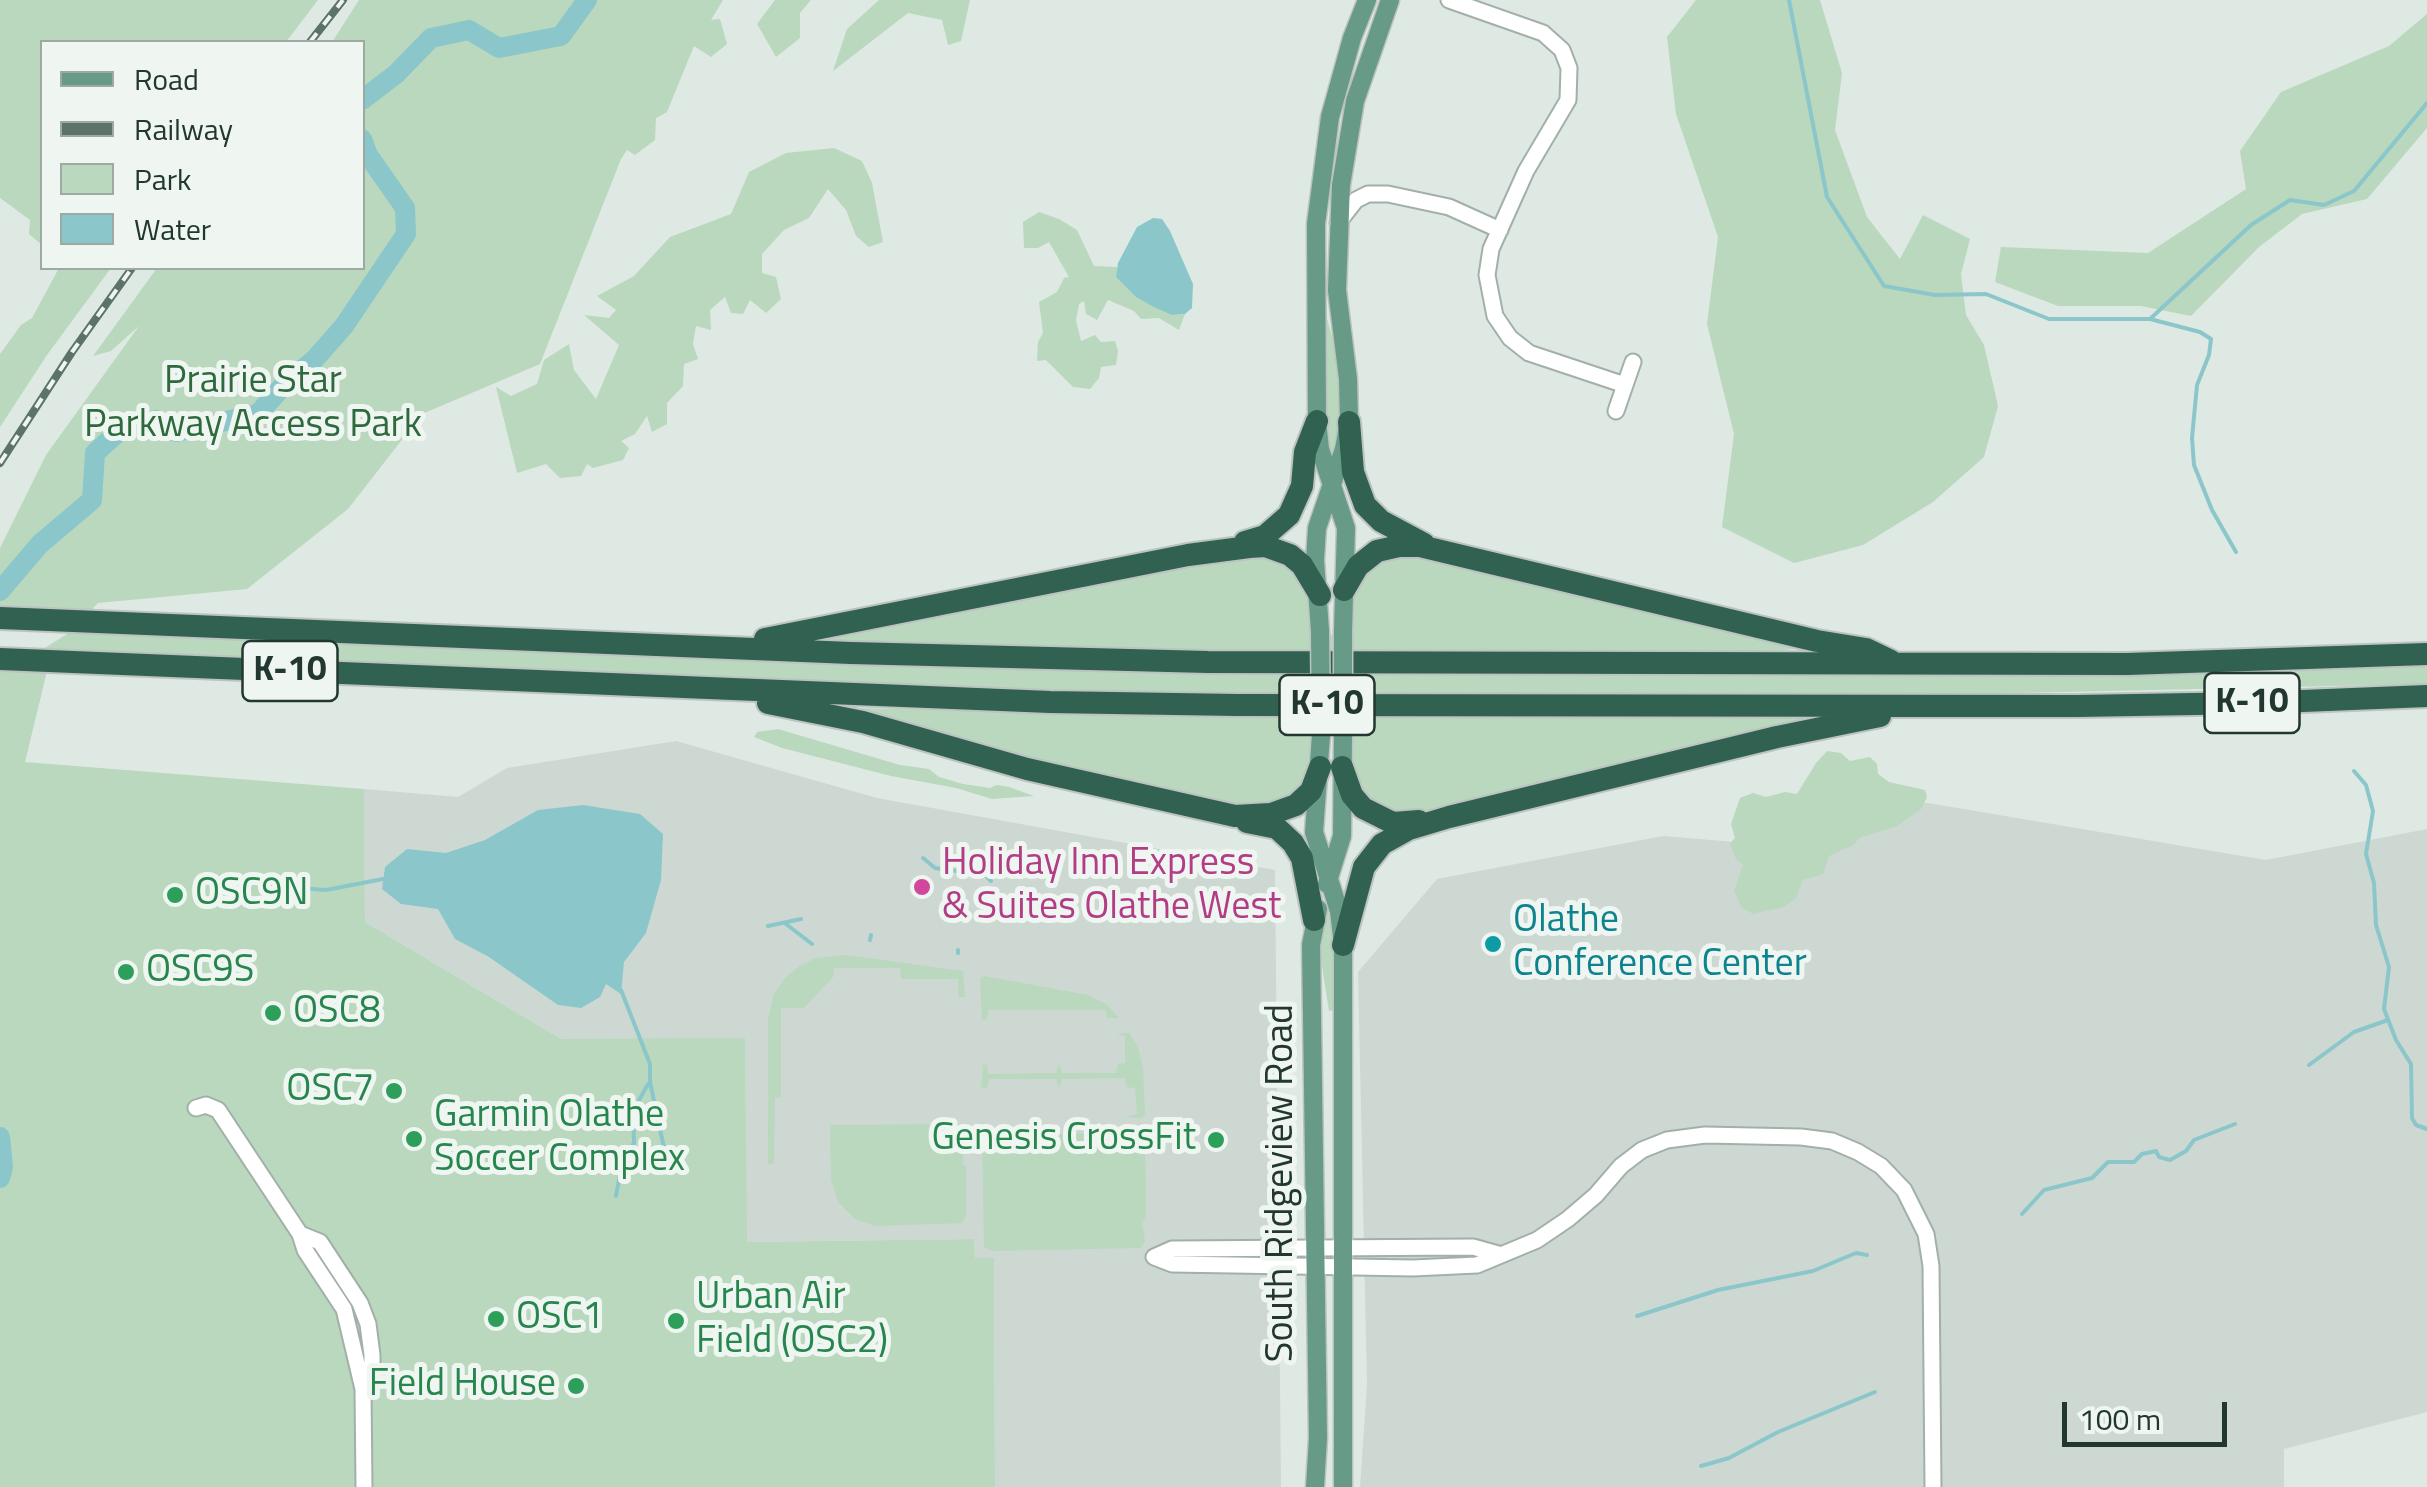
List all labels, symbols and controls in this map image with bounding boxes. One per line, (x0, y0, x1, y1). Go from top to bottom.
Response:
legend (40, 40, 365, 270)
text: Road (134, 56, 199, 102)
text: Railway (134, 106, 233, 152)
text: Park (134, 156, 191, 202)
text: Water (134, 206, 211, 252)
park label: Prairie Star Parkway Access Park (84, 360, 422, 449)
road number: K-10 (242, 641, 338, 701)
road number: K-10 (2204, 673, 2300, 733)
road number: K-10 (1280, 675, 1374, 735)
place label: Holiday Inn Express & Suites Olathe West (942, 842, 1281, 932)
place label: OSC9N (195, 872, 308, 918)
marker: Holiday Inn Express & Suites Olathe West (911, 876, 933, 898)
marker: OSC9N (164, 884, 186, 906)
place label: Olathe Conference Center (1513, 899, 1807, 988)
marker: Olathe Conference Center (1482, 933, 1504, 955)
place label: OSC9S (146, 949, 254, 995)
marker: OSC9S (115, 961, 137, 983)
place label: OSC8 (293, 990, 381, 1036)
marker: OSC8 (262, 1002, 284, 1024)
street label: South Ridgeview Road (1260, 1004, 1306, 1362)
place label: OSC7 (286, 1068, 374, 1114)
marker: OSC7 (383, 1080, 405, 1102)
place label: Garmin Olathe Soccer Complex (434, 1094, 685, 1184)
place label: Genesis CrossFit (931, 1117, 1196, 1163)
marker: Garmin Olathe Soccer Complex (403, 1128, 425, 1150)
marker: Genesis CrossFit (1205, 1129, 1227, 1151)
place label: Urban Air Field (OSC2) (696, 1276, 888, 1366)
place label: OSC1 (516, 1296, 604, 1342)
marker: OSC1 (485, 1308, 507, 1330)
marker: Urban Air Field (OSC2) (665, 1310, 687, 1332)
place label: Field House (369, 1363, 556, 1409)
marker: Field House (565, 1375, 587, 1397)
scale bar (2067, 1382, 2232, 1444)
text: 100 m (2079, 1396, 2161, 1442)

